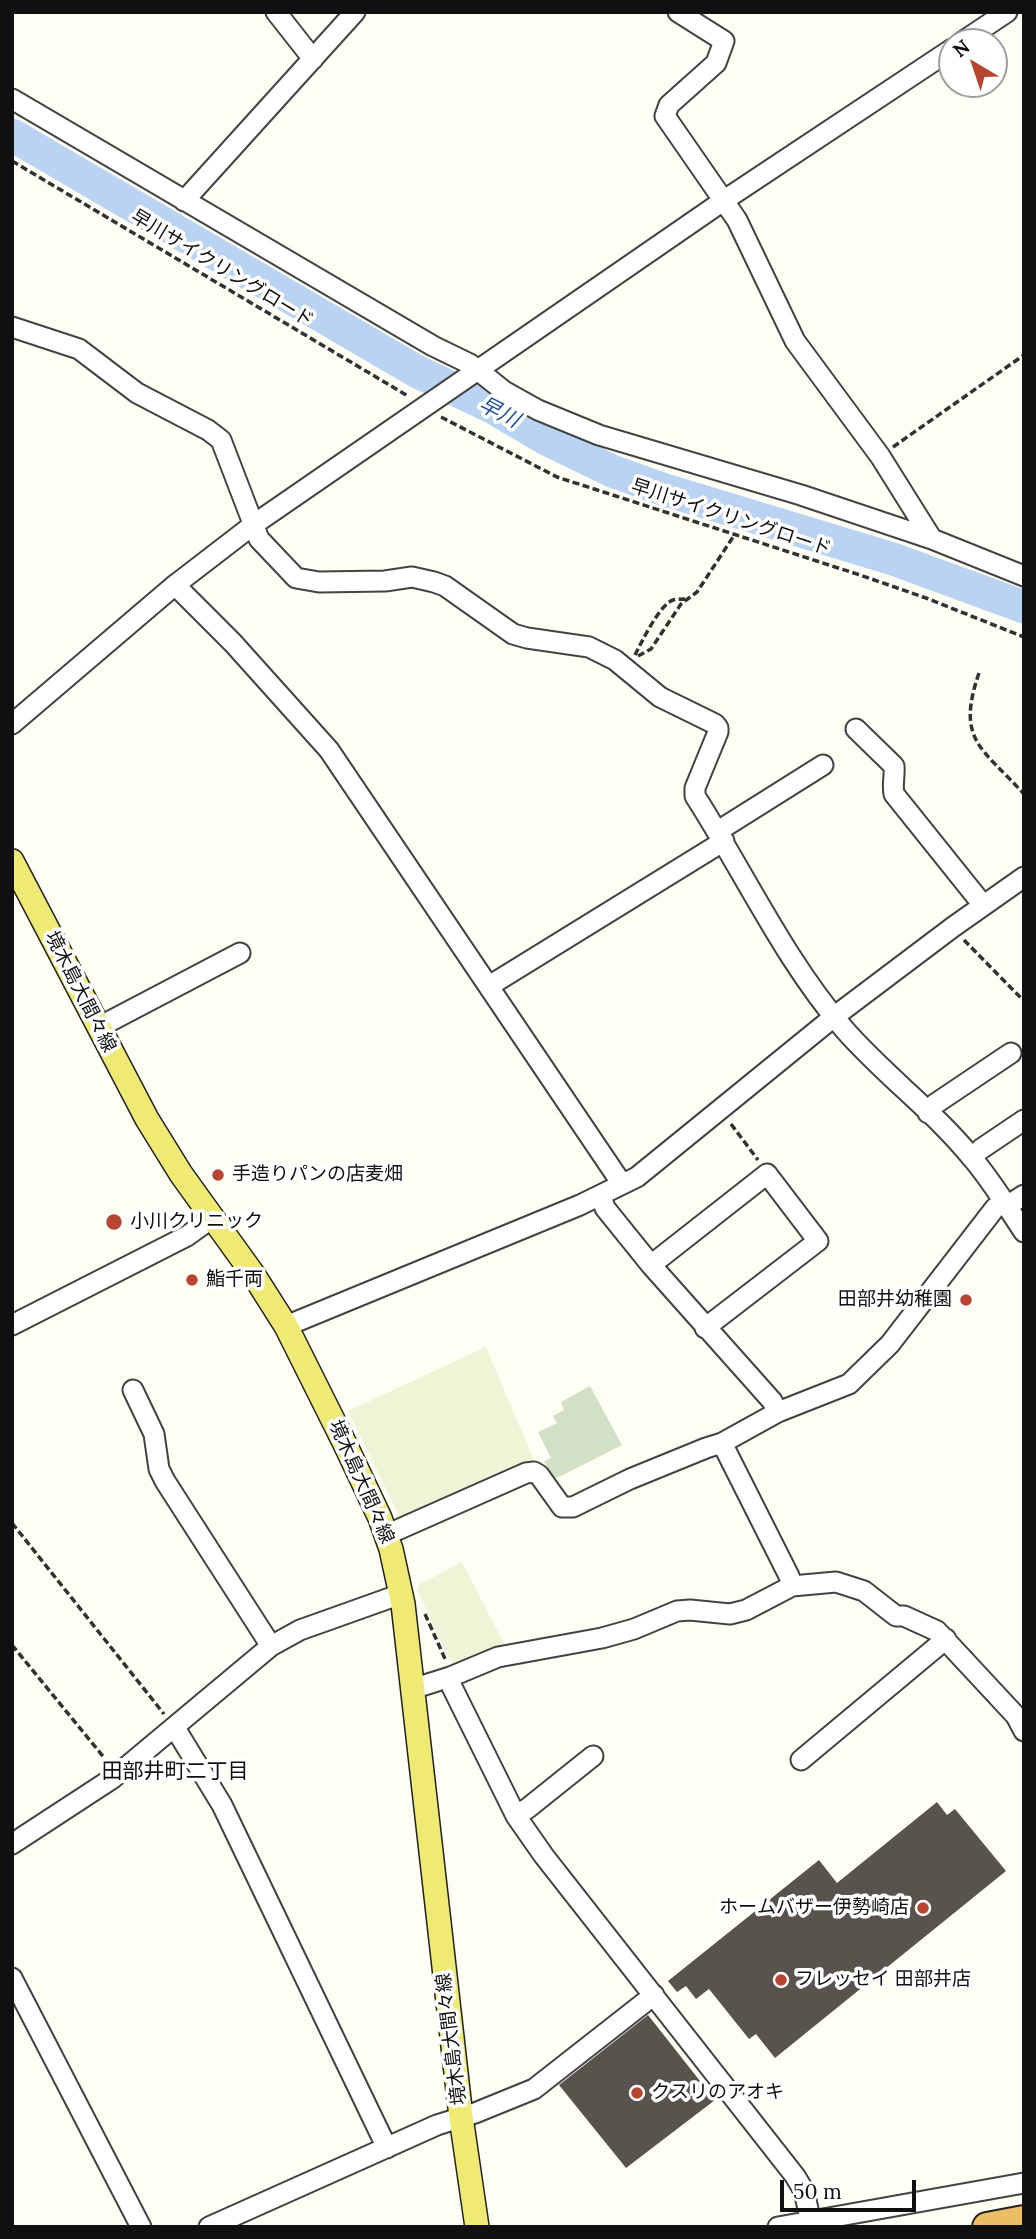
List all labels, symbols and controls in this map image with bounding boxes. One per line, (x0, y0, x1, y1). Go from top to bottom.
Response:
north arrow (938, 28, 1008, 98)
text: N (948, 34, 974, 62)
street label: 早川サイクリングロード (127, 205, 317, 333)
water label: 早川 (475, 392, 523, 434)
street label: 早川サイクリングロード (628, 475, 834, 561)
street label: 境木島大間々線 (40, 928, 120, 1056)
place label: 手造りパンの店麦畑 (232, 1164, 403, 1186)
marker: 手造りパンの店麦畑 (210, 1167, 226, 1183)
place label: 小川クリニック (130, 1211, 263, 1233)
marker: 小川クリニック (104, 1212, 124, 1232)
place label: 鮨千両 (206, 1269, 263, 1291)
marker: 鮨千両 (184, 1272, 200, 1288)
place label: 田部井幼稚園 (838, 1289, 952, 1311)
marker: 田部井幼稚園 (958, 1292, 974, 1308)
street label: 境木島大間々線 (324, 1417, 398, 1547)
district label: 田部井町二丁目 (102, 1759, 248, 1785)
place label: ホームバザー伊勢崎店 (719, 1897, 909, 1919)
marker: ホームバザー伊勢崎店 (915, 1900, 931, 1916)
place label: フレッセイ 田部井店 (795, 1969, 971, 1991)
street label: 境木島大間々線 (433, 1972, 471, 2106)
marker: フレッセイ 田部井店 (773, 1972, 789, 1988)
place label: クスリのアオキ (651, 2082, 784, 2104)
marker: クスリのアオキ (629, 2085, 645, 2101)
scale bar (784, 2166, 920, 2210)
text: 50 m (793, 2178, 842, 2205)

